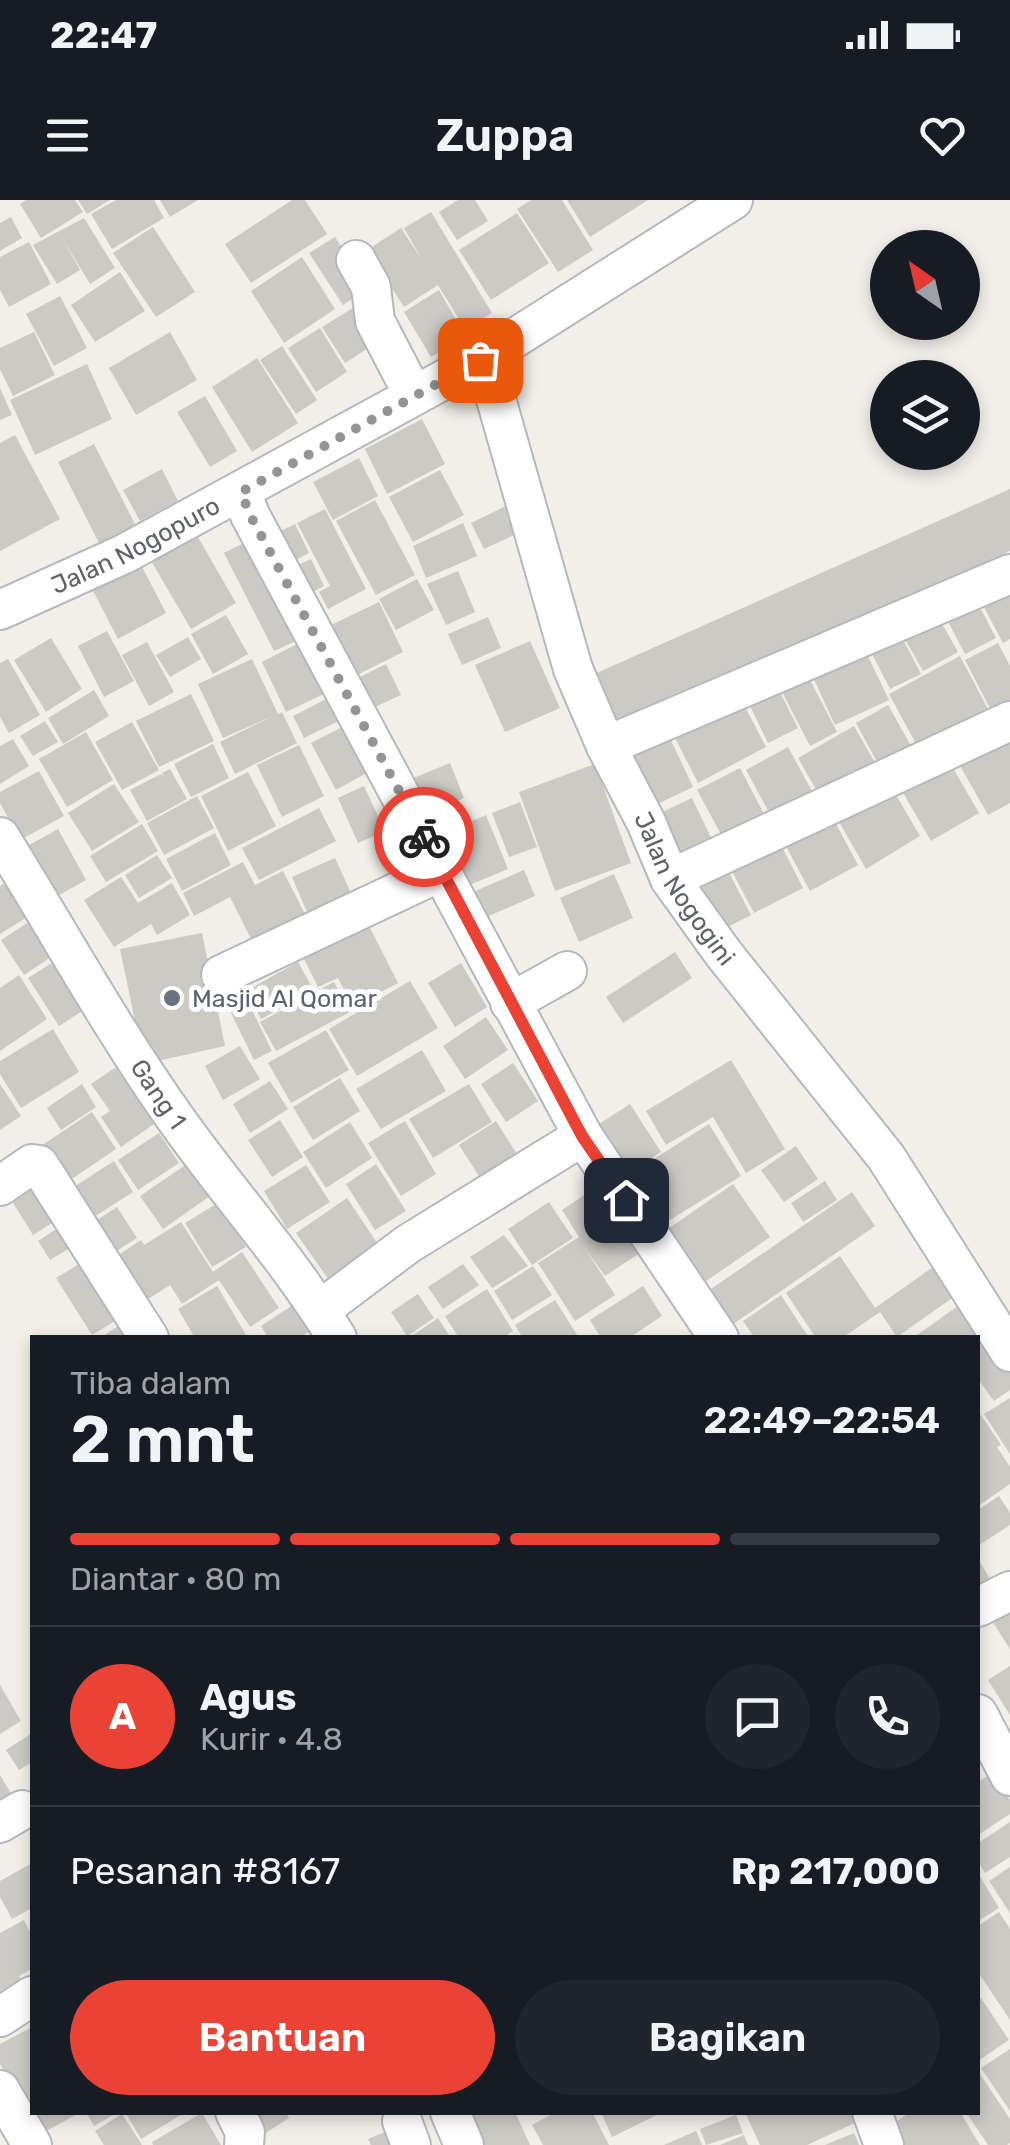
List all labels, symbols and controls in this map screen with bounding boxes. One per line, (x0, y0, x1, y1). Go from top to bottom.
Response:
text: 22:47 (50, 12, 157, 58)
icon: menu (40, 108, 95, 163)
icon: heart (915, 108, 970, 163)
text: Zuppa (436, 109, 574, 162)
north arrow (870, 230, 980, 340)
map controls (870, 230, 980, 470)
pin (438, 318, 523, 403)
icon: bag (453, 333, 508, 388)
button: layers (870, 360, 980, 470)
street label: Jalan Nogopuro (46, 490, 225, 600)
courier (374, 787, 474, 887)
street label: Jalan Nogogini (629, 807, 741, 971)
icon: bike (397, 810, 452, 865)
place label: Masjid Al Qomar (192, 984, 377, 1013)
marker: Masjid Al Qomar (161, 987, 183, 1009)
street label: Gang 1 (125, 1054, 193, 1134)
pin (584, 1158, 669, 1243)
icon: home (599, 1173, 654, 1228)
text: Tiba dalam (70, 1364, 231, 1402)
text: 22:49–22:54 (704, 1397, 940, 1443)
text: 2 mnt (70, 1401, 255, 1478)
text: Diantar · 80 m (70, 1560, 281, 1598)
button: chat (705, 1664, 810, 1769)
button: phone (835, 1664, 940, 1769)
text: Agus (200, 1674, 296, 1720)
text: A (109, 1693, 136, 1739)
text: Kurir · 4.8 (200, 1720, 343, 1758)
text: Pesanan #8167 (70, 1848, 340, 1894)
text: Rp 217,000 (731, 1848, 940, 1894)
button: Bantuan (70, 1980, 495, 2095)
button: Bagikan (515, 1980, 940, 2095)

